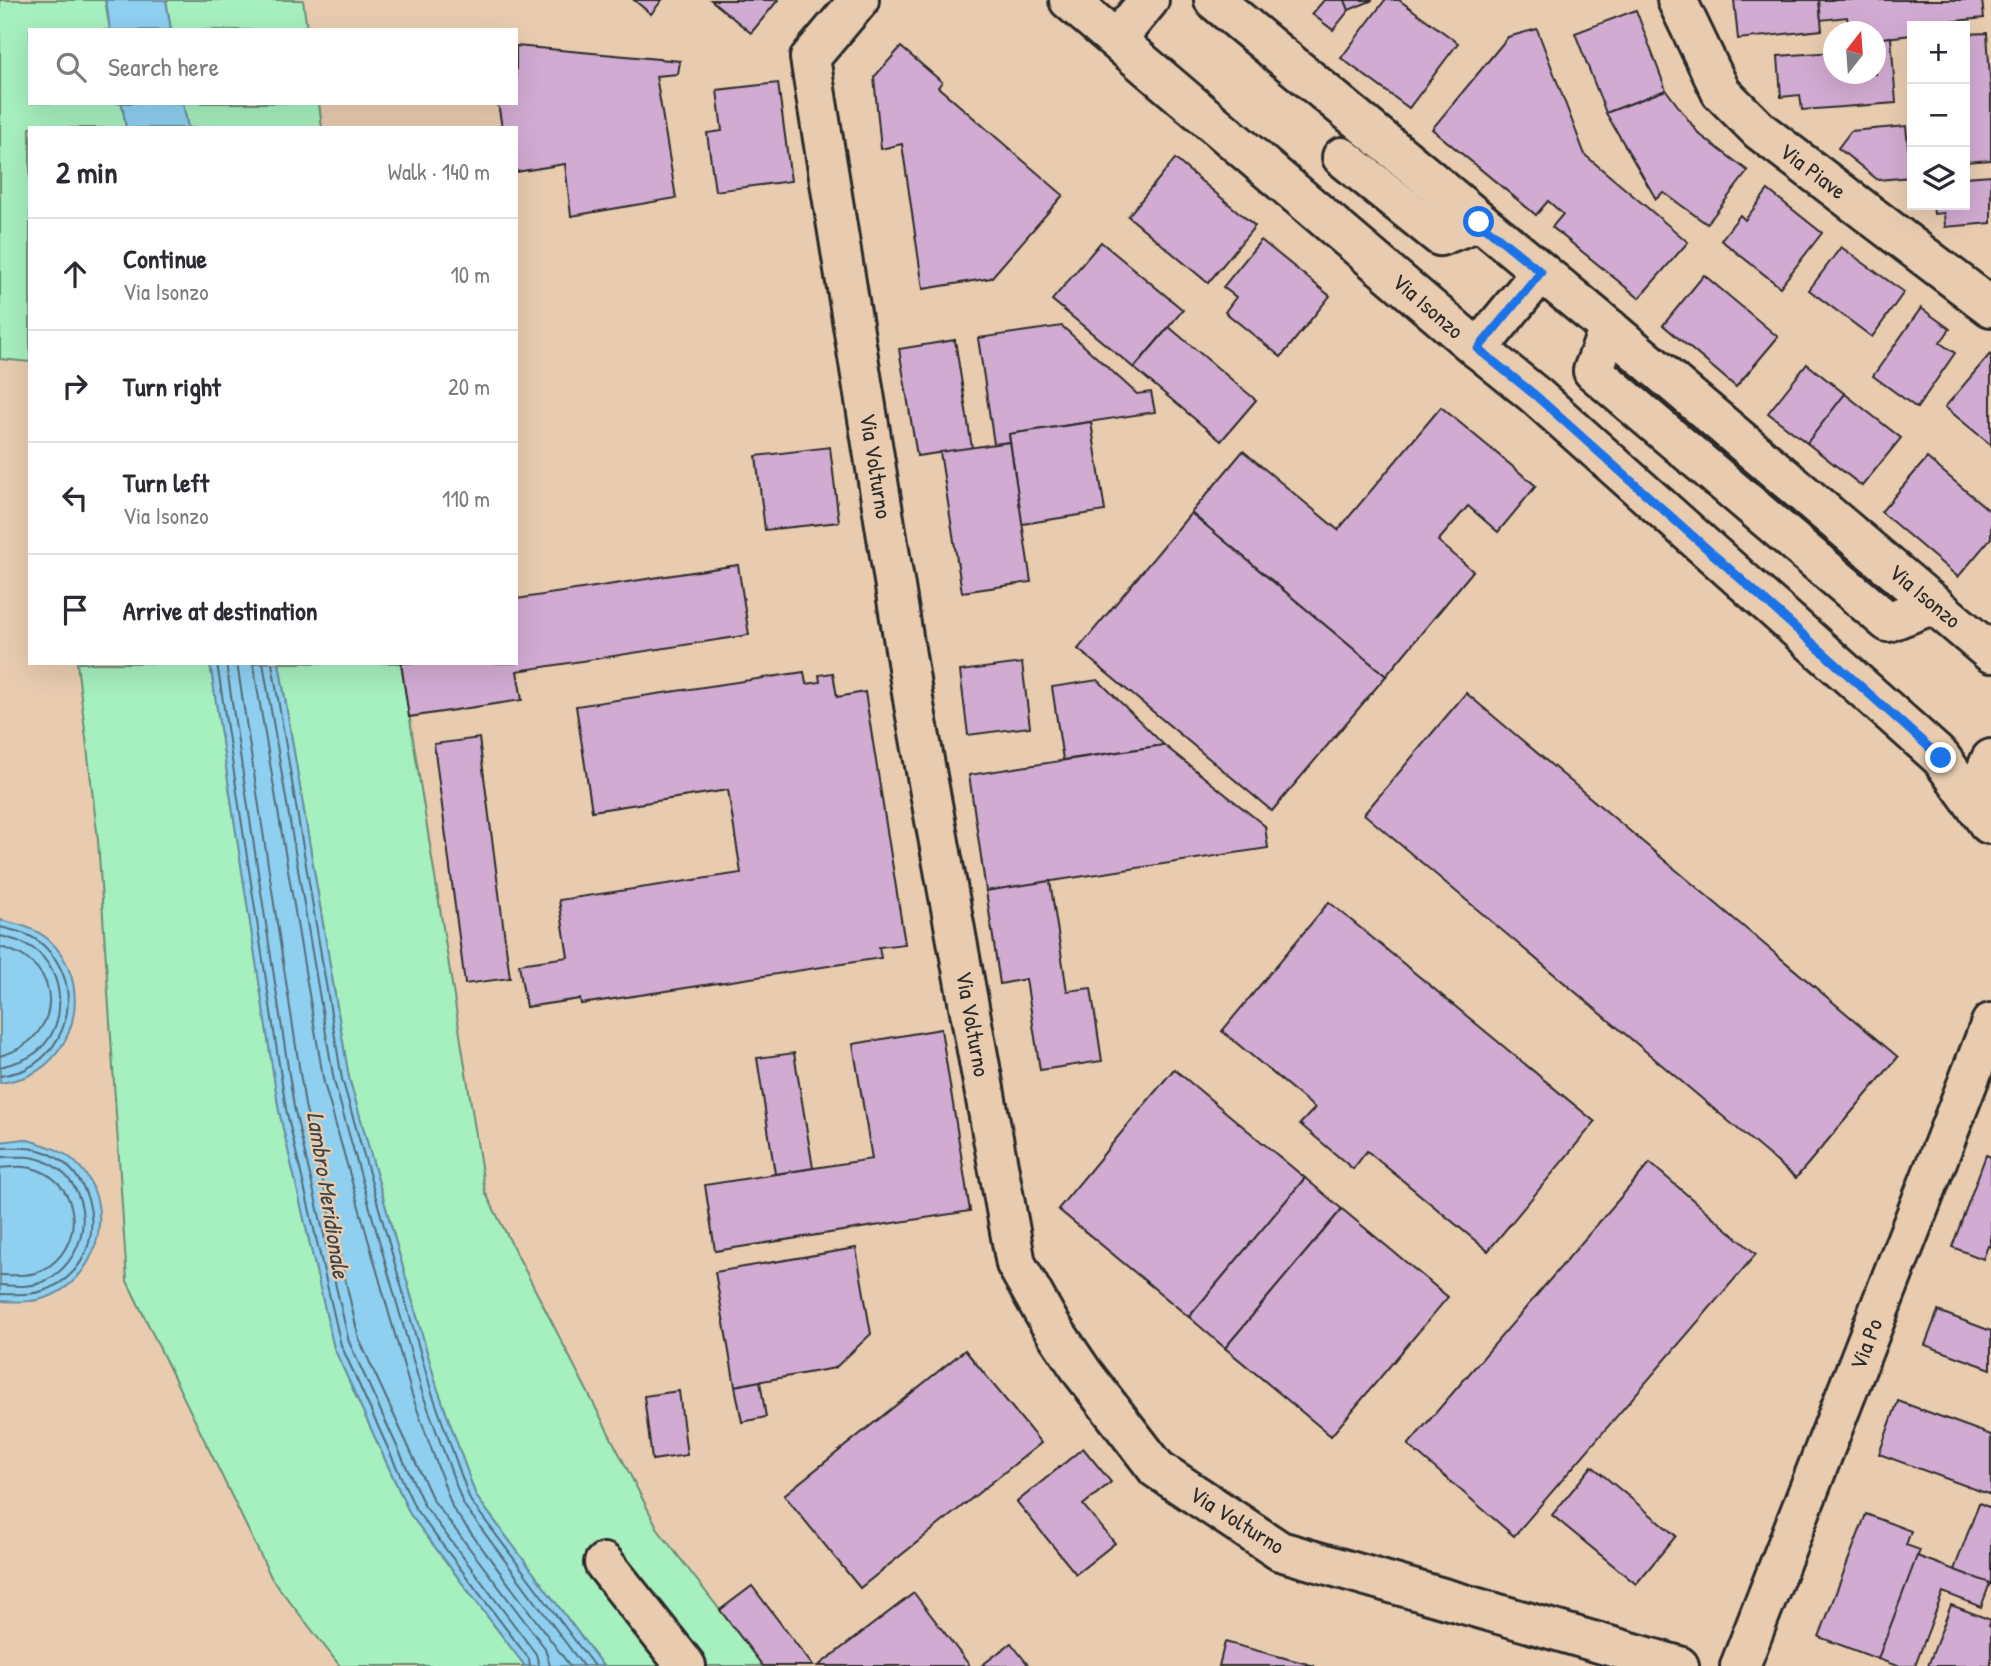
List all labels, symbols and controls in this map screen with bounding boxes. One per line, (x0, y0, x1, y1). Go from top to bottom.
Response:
north arrow (1823, 21, 1886, 84)
map controls (1907, 21, 1970, 210)
button: + (1907, 21, 1970, 84)
search box (28, 28, 518, 105)
icon: search (52, 48, 90, 86)
text: Search here (108, 49, 219, 84)
button: − (1907, 84, 1970, 147)
street label: Via Piave (1774, 135, 1853, 206)
button: layers (1907, 147, 1970, 210)
text: 2 min (56, 152, 118, 192)
text: Walk · 140 m (388, 156, 490, 187)
route start (1463, 206, 1494, 237)
text: Continue (123, 241, 207, 276)
icon: ahead (56, 255, 94, 293)
text: 10 m (450, 259, 490, 290)
street label: Via Isonzo (1386, 266, 1471, 345)
text: Via Isonzo (123, 276, 208, 307)
icon: right (56, 367, 94, 405)
text: Turn right (123, 369, 221, 404)
text: 20 m (448, 371, 490, 402)
street label: Via Volturno (853, 411, 900, 521)
text: Turn left (123, 465, 209, 500)
icon: left (56, 479, 94, 517)
text: 110 m (442, 483, 490, 514)
text: Via Isonzo (123, 500, 208, 531)
street label: Via Isonzo (1883, 556, 1968, 635)
icon: arrive (56, 591, 94, 629)
text: Arrive at destination (123, 593, 318, 628)
route end (1925, 742, 1956, 773)
street label: Via Volturno (949, 969, 998, 1079)
water label: Lambro Meridionale (300, 1109, 358, 1282)
street label: Via Po (1842, 1314, 1889, 1374)
street label: Via Volturno (1184, 1478, 1291, 1561)

